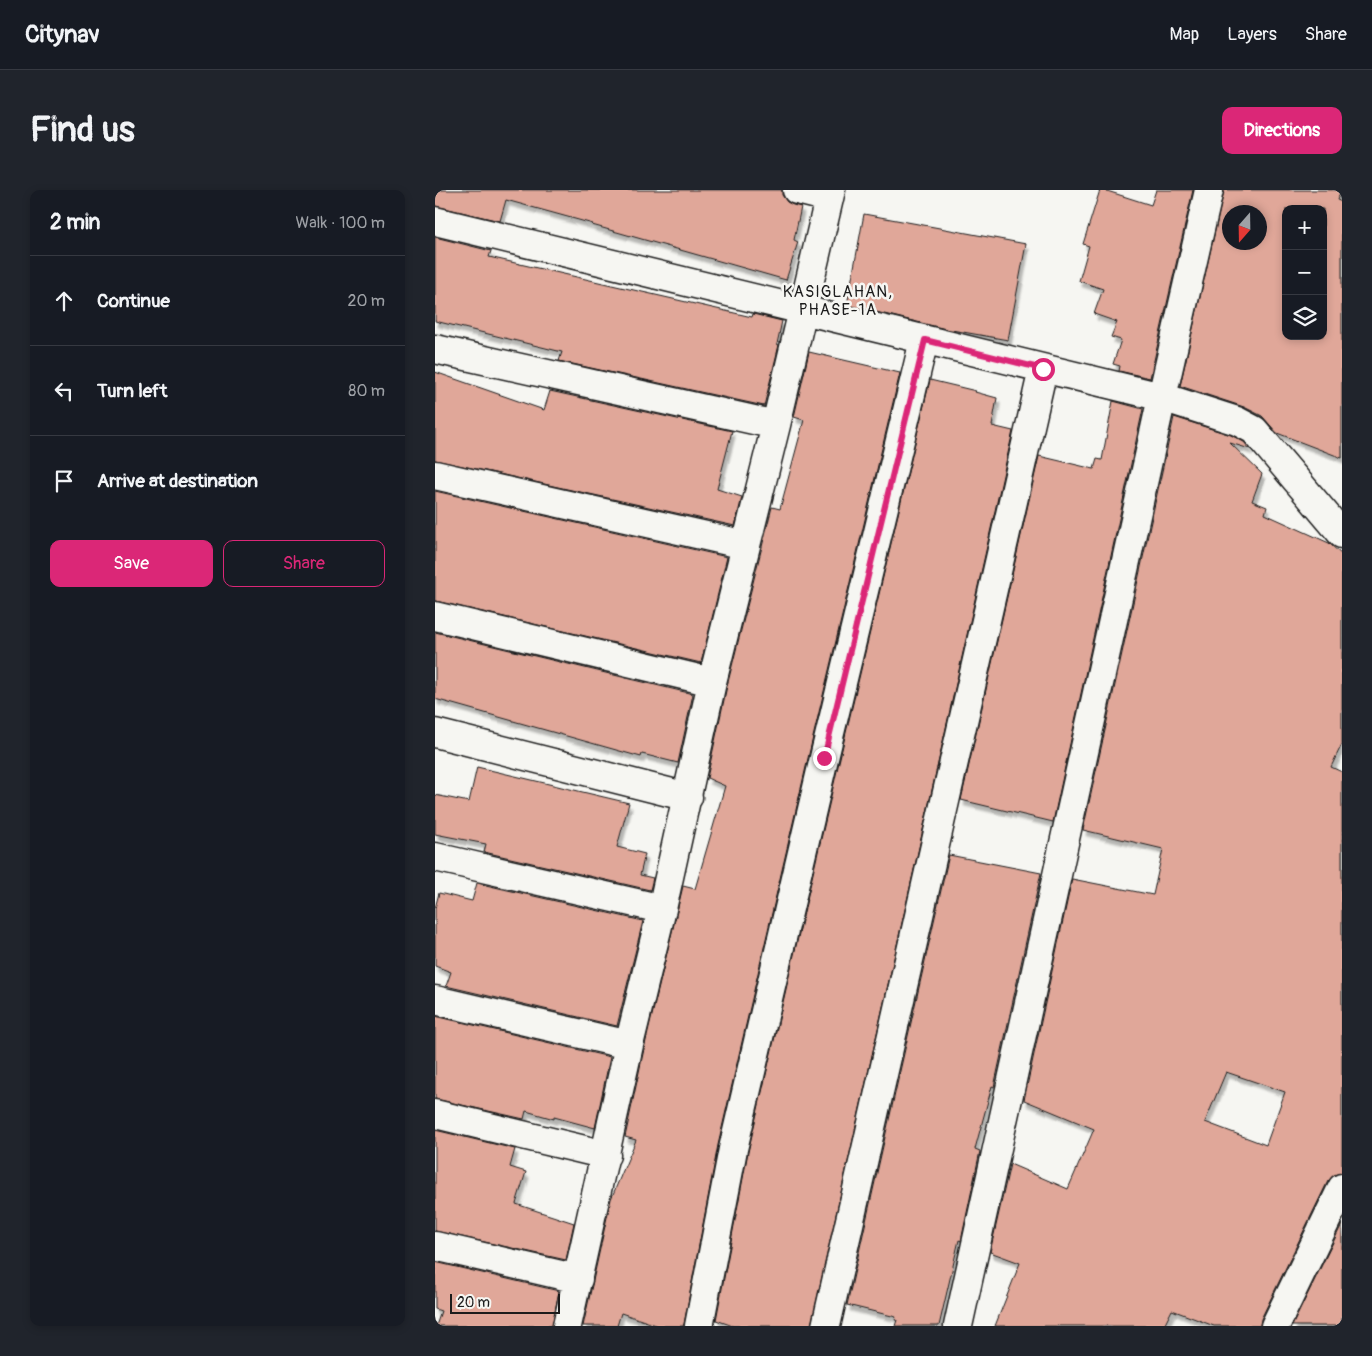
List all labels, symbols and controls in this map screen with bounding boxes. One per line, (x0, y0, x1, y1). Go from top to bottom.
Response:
text: Citynav (25, 20, 100, 49)
text: Map (1170, 23, 1199, 46)
text: Layers (1227, 23, 1277, 46)
text: Share (1305, 23, 1347, 46)
button: Directions (1222, 107, 1342, 154)
text: Find us (30, 108, 135, 152)
north arrow (1222, 205, 1267, 250)
map controls (1282, 205, 1327, 340)
button: + (1282, 205, 1327, 250)
text: 2 min (50, 209, 100, 236)
text: Walk · 100 m (296, 213, 385, 233)
button: − (1282, 250, 1327, 295)
district label: KASIGLAHAN, PHASE-1A (783, 282, 893, 320)
icon: ahead (50, 287, 78, 315)
text: Continue (97, 289, 170, 313)
text: 20 m (347, 291, 385, 311)
button: layers (1282, 295, 1327, 340)
route start (1032, 358, 1055, 381)
icon: left (50, 377, 78, 405)
text: Turn left (97, 379, 167, 403)
text: 80 m (348, 381, 385, 401)
icon: arrive (50, 467, 78, 495)
text: Arrive at destination (97, 469, 258, 493)
button: Save (50, 540, 213, 587)
button: Share (223, 540, 385, 587)
route end (813, 747, 836, 770)
scale bar (450, 1291, 560, 1314)
text: 20 m (457, 1294, 490, 1311)

